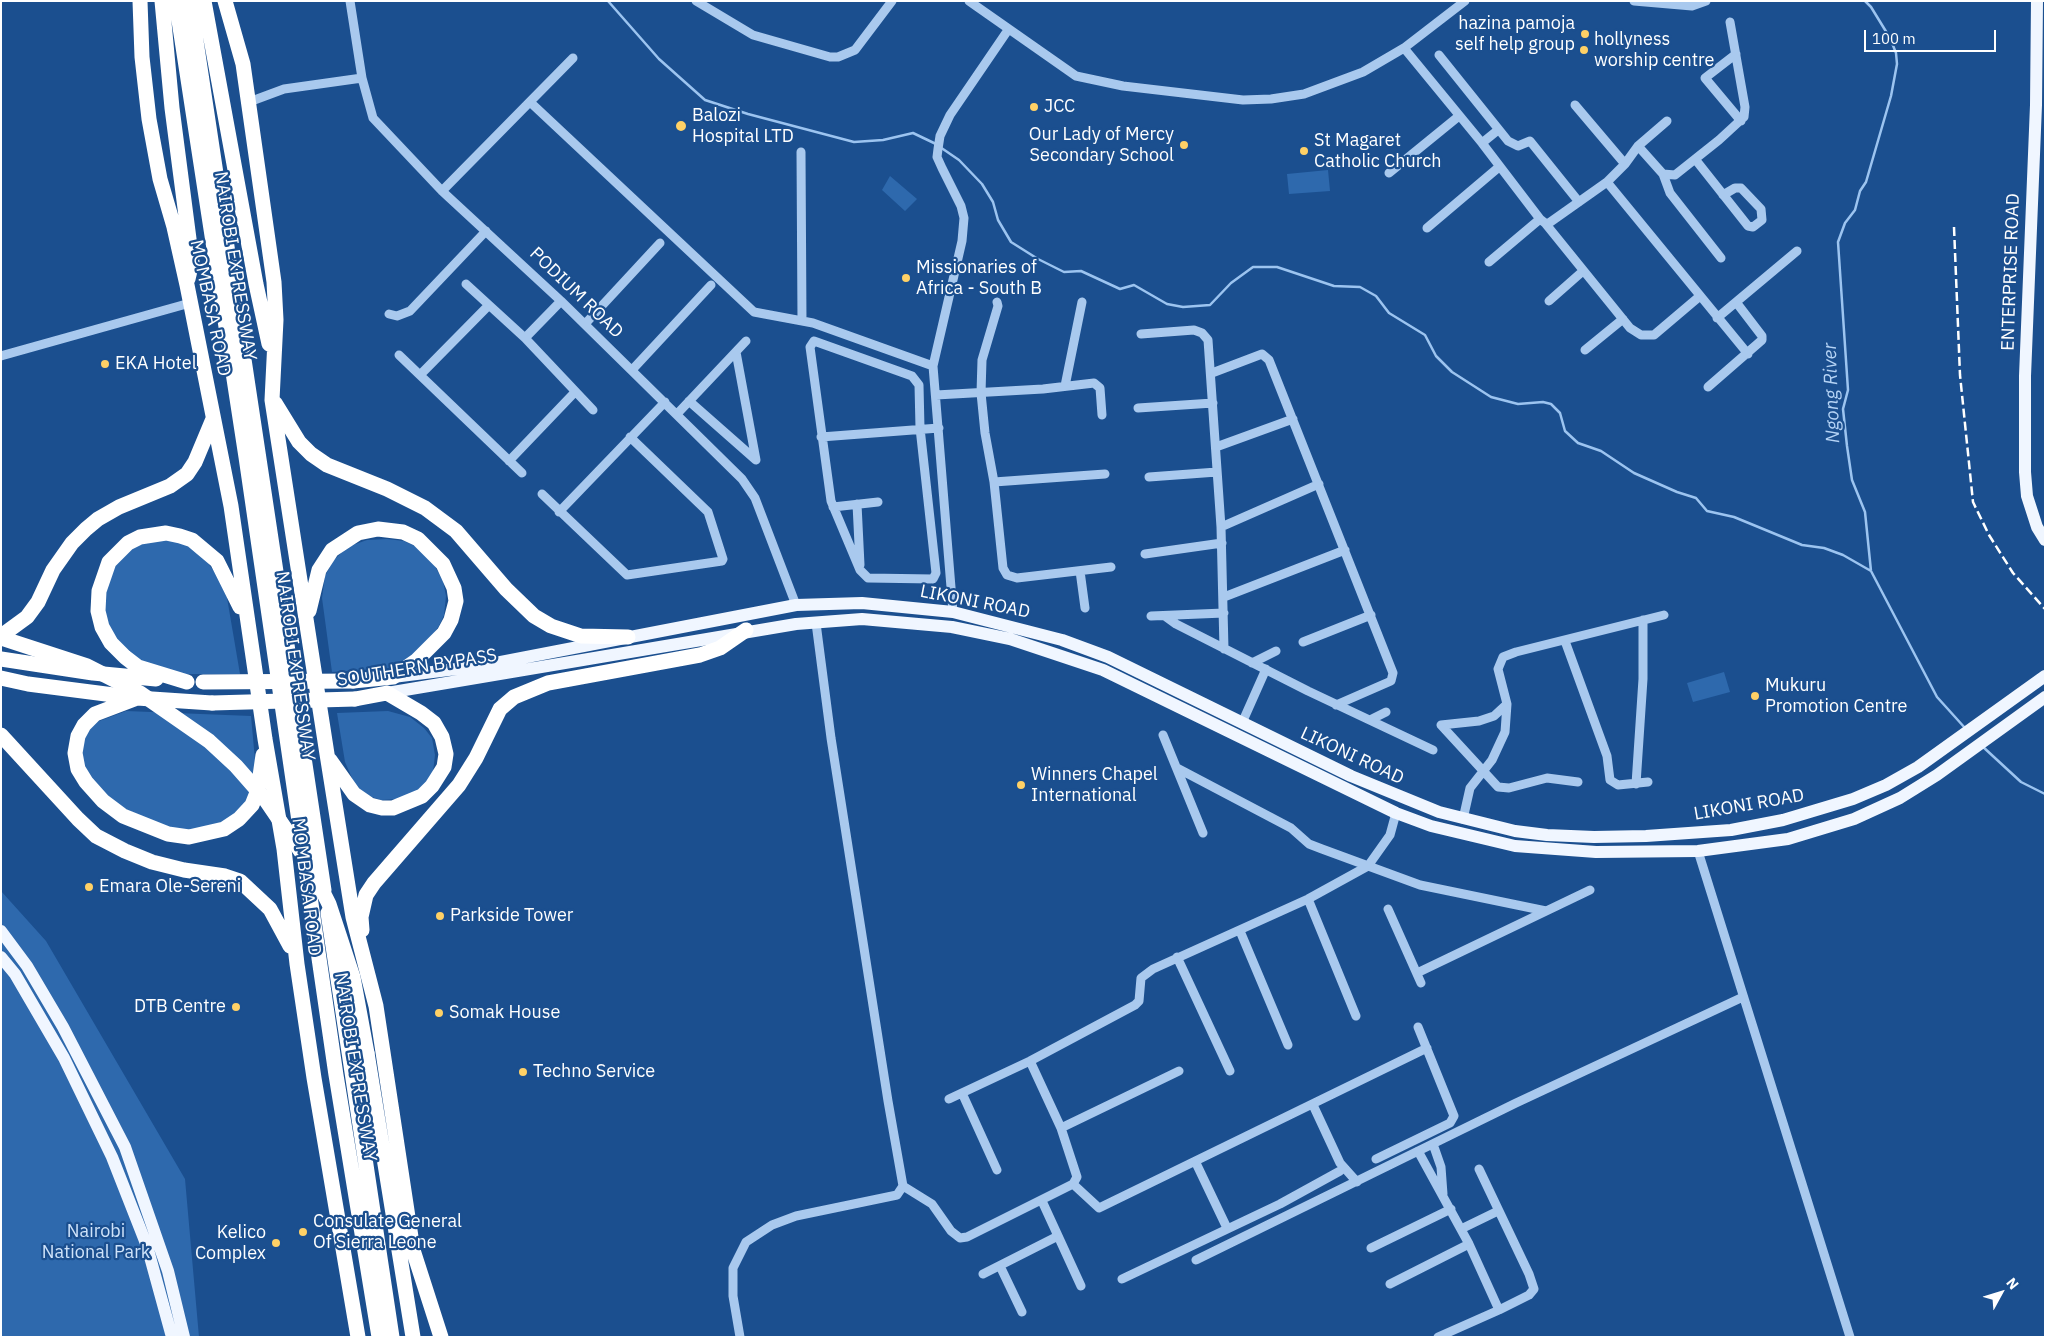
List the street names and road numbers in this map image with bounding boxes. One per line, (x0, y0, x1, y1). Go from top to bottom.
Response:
street label: NAIROBI EXPRESSWAY (209, 170, 261, 362)
street label: ENTERPRISE ROAD (1997, 193, 2025, 351)
street label: MOMBASA ROAD (185, 238, 235, 378)
street label: PODIUM ROAD (525, 243, 627, 343)
street label: NAIROBI EXPRESSWAY (271, 570, 319, 762)
street label: LIKONI ROAD (918, 581, 1032, 623)
street label: SOUTHERN BYPASS (335, 645, 499, 691)
street label: LIKONI ROAD (1297, 723, 1407, 789)
street label: LIKONI ROAD (1692, 785, 1806, 825)
street label: MOMBASA ROAD (287, 817, 325, 957)
street label: NAIROBI EXPRESSWAY (329, 971, 381, 1163)

